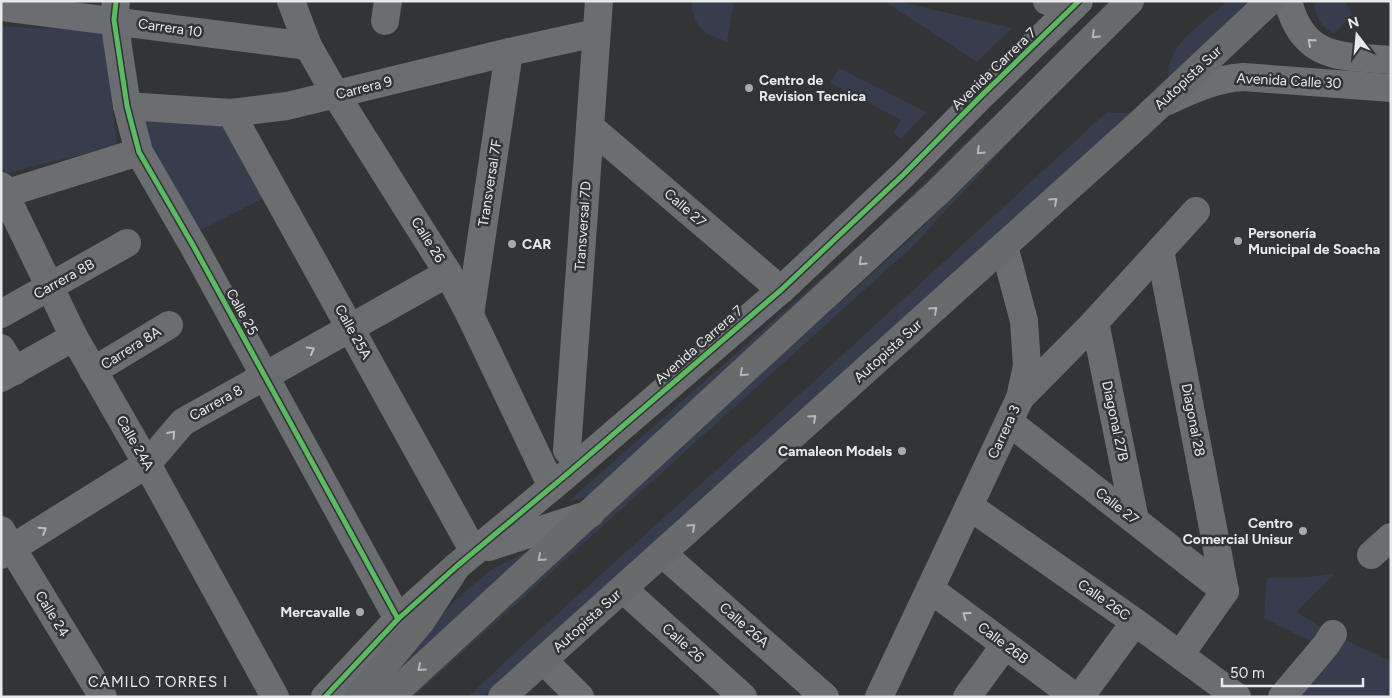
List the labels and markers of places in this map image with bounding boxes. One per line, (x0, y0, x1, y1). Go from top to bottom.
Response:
place label: Centro de Revision Tecnica (759, 72, 866, 105)
marker: Centro de Revision Tecnica (743, 82, 755, 94)
place label: Personería Municipal de Soacha (1248, 225, 1380, 258)
marker: Personería Municipal de Soacha (1232, 235, 1244, 247)
place label: CAR (522, 236, 551, 253)
marker: CAR (506, 238, 518, 250)
place label: Camaleon Models (778, 443, 892, 460)
marker: Camaleon Models (896, 445, 908, 457)
place label: Centro Comercial Unisur (1183, 515, 1294, 548)
marker: Centro Comercial Unisur (1297, 525, 1309, 537)
place label: Mercavalle (280, 604, 350, 621)
marker: Mercavalle (354, 606, 366, 618)

